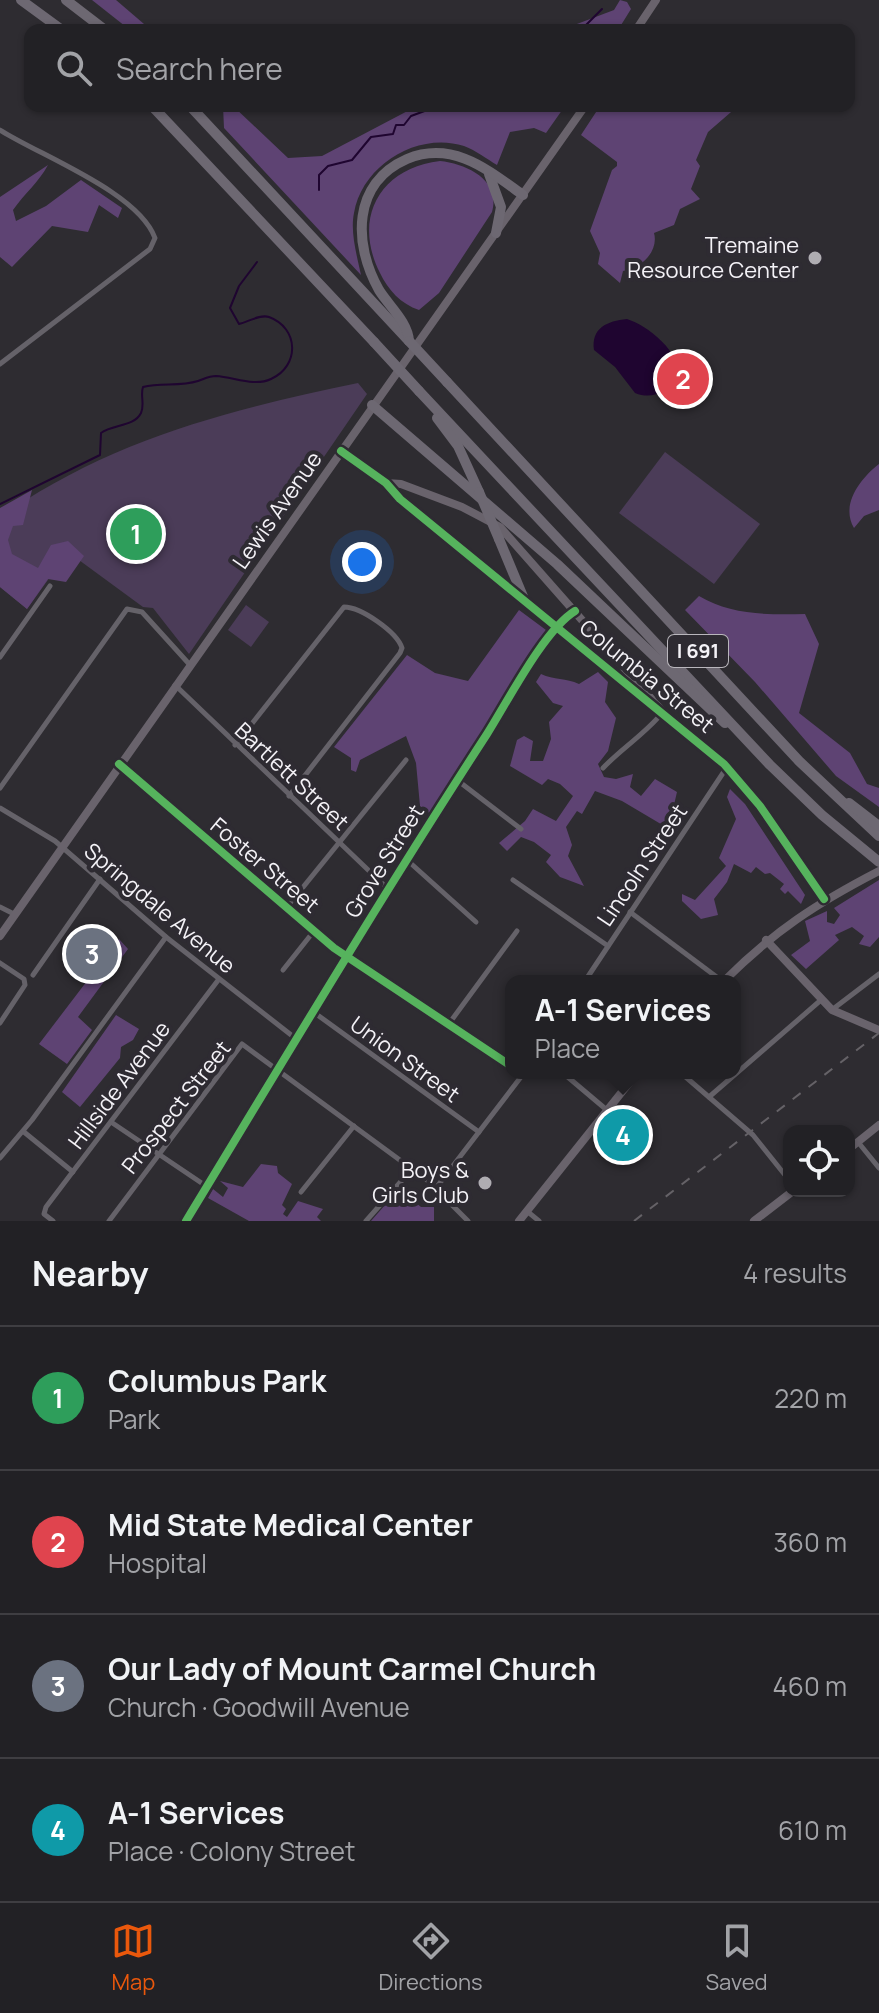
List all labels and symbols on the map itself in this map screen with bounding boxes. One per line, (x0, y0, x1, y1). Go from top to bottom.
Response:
place label: Tremaine Resource Center (627, 230, 799, 285)
marker: Tremaine Resource Center (806, 249, 824, 267)
pin: 2 (657, 349, 709, 409)
street label: Lewis Avenue (225, 445, 329, 575)
pin: 1 (110, 504, 162, 564)
your location (342, 542, 382, 582)
street label: Columbia Street (573, 612, 721, 740)
road number: I 691 (668, 635, 728, 667)
street label: Bartlett Street (228, 715, 356, 837)
street label: Grove Street (337, 798, 431, 923)
street label: Lincoln Street (590, 798, 694, 932)
street label: Foster Street (204, 811, 326, 919)
street label: Springdale Avenue (78, 836, 242, 980)
pin: 3 (66, 924, 118, 984)
street label: Union Street (344, 1009, 466, 1109)
street label: Hillside Avenue (61, 1015, 177, 1155)
street label: Prospect Street (115, 1034, 238, 1180)
pin: 4 (597, 1105, 649, 1165)
place label: Boys & Girls Club (372, 1155, 470, 1210)
marker: Boys & Girls Club (476, 1174, 494, 1192)

